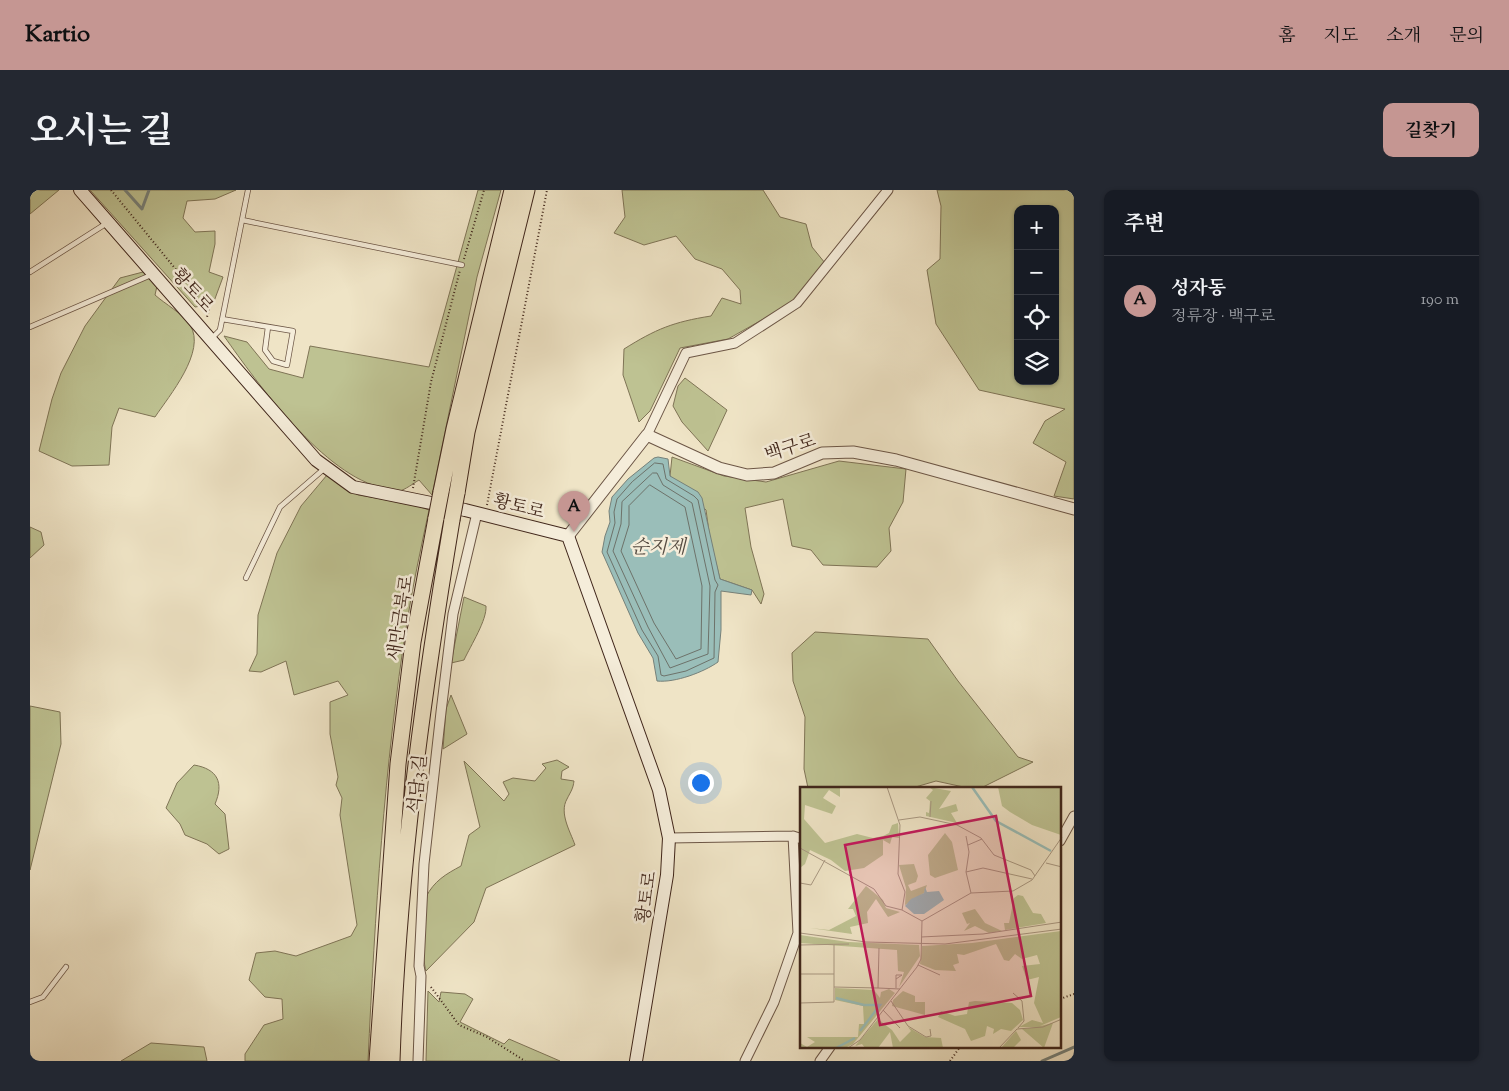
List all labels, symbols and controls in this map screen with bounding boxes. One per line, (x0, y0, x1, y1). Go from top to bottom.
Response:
text: Kartio (25, 18, 90, 52)
text: 홈 (1278, 24, 1296, 50)
text: 지도 (1324, 24, 1358, 50)
text: 소개 (1386, 24, 1421, 50)
text: 문의 (1449, 24, 1484, 50)
button: 길찾기 (1383, 103, 1479, 157)
text: 오시는 길 (30, 108, 173, 159)
map controls (1014, 205, 1059, 385)
button: + (1014, 205, 1059, 250)
text: 주변 (1124, 210, 1165, 240)
button: − (1014, 250, 1059, 295)
street label: 황토로 (164, 263, 219, 319)
text: 성자동 (1171, 276, 1226, 303)
text: A (1134, 289, 1147, 312)
text: 190 m (1421, 289, 1459, 312)
button: locate (1014, 295, 1059, 340)
text: 정류장 · 백구로 (1171, 306, 1275, 329)
button: layers (1014, 340, 1059, 385)
street label: 백구로 (762, 428, 819, 469)
street label: 황토로 (490, 489, 547, 527)
pin: A (558, 491, 590, 532)
water label: 순지제 (630, 535, 688, 562)
street label: 새만금북로 (382, 573, 422, 663)
street label: 석담3길 (403, 753, 435, 815)
your location (688, 770, 714, 796)
inset map (800, 787, 1062, 1048)
street label: 황토로 (631, 870, 664, 925)

